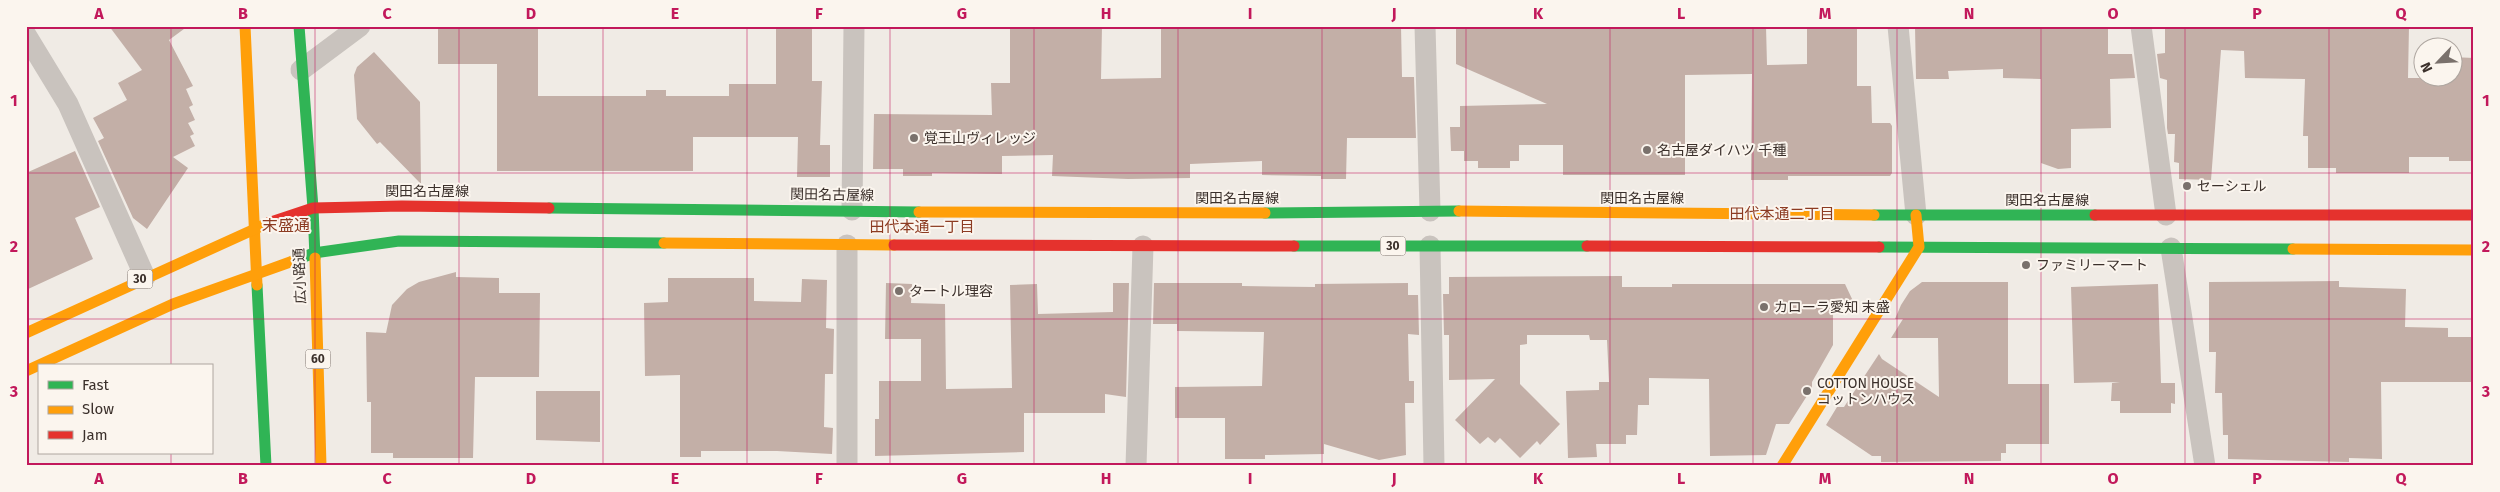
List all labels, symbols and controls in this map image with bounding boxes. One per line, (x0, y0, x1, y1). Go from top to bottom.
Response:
text: A (93, 4, 104, 23)
text: B (238, 4, 248, 23)
text: C (382, 4, 392, 23)
text: D (526, 4, 536, 23)
text: E (671, 4, 679, 23)
text: F (815, 4, 823, 23)
text: G (957, 4, 967, 23)
text: H (1101, 4, 1111, 23)
text: I (1248, 4, 1252, 23)
text: J (1390, 4, 1397, 23)
text: K (1533, 4, 1544, 23)
text: L (1677, 4, 1685, 23)
text: M (1819, 4, 1832, 23)
text: N (1964, 4, 1974, 23)
text: O (2107, 4, 2119, 23)
text: P (2252, 4, 2262, 23)
text: Q (2395, 4, 2407, 23)
north arrow (2412, 38, 2462, 88)
text: N (2417, 59, 2436, 75)
text: 1 (10, 91, 18, 110)
text: 1 (2482, 91, 2490, 110)
place label: 覚王山ヴィレッジ (924, 130, 1036, 147)
marker: 覚王山ヴィレッジ (908, 132, 920, 144)
place label: 名古屋ダイハツ 千種 (1657, 142, 1786, 159)
marker: 名古屋ダイハツ 千種 (1641, 144, 1653, 156)
place label: セーシェル (2197, 178, 2267, 195)
marker: セーシェル (2181, 180, 2193, 192)
street label: 関田名古屋線 (385, 183, 469, 200)
street label: 関田名古屋線 (790, 186, 874, 204)
street label: 関田名古屋線 (1195, 190, 1279, 207)
street label: 関田名古屋線 (1600, 190, 1684, 207)
street label: 関田名古屋線 (2005, 192, 2089, 209)
district label: 田代本通二丁目 (1729, 205, 1835, 223)
district label: 末盛通 (262, 216, 310, 235)
district label: 田代本通一丁目 (869, 218, 975, 236)
text: 2 (10, 237, 18, 256)
road number: 30 (1380, 237, 1406, 256)
text: 2 (2482, 237, 2490, 256)
street label: 広小路通 (291, 248, 309, 304)
place label: ファミリーマート (2036, 257, 2148, 274)
marker: ファミリーマート (2020, 259, 2032, 271)
road number: 30 (128, 270, 152, 288)
place label: タートル理容 (909, 283, 993, 300)
marker: タートル理容 (893, 285, 905, 297)
place label: カローラ愛知 末盛 (1774, 299, 1890, 316)
marker: カローラ愛知 末盛 (1758, 301, 1770, 313)
road number: 60 (306, 349, 330, 368)
legend (38, 364, 212, 454)
place label: COTTON HOUSE コットンハウス (1817, 375, 1915, 408)
text: Fast (82, 376, 109, 394)
text: 3 (9, 382, 18, 401)
text: 3 (2481, 382, 2490, 401)
marker: COTTON HOUSE コットンハウス (1801, 385, 1813, 397)
text: Slow (82, 400, 114, 418)
text: Jam (82, 426, 108, 444)
text: A (93, 469, 104, 488)
text: B (238, 469, 248, 488)
text: C (382, 469, 392, 488)
text: D (526, 469, 536, 488)
text: E (671, 469, 679, 488)
text: F (815, 469, 823, 488)
text: G (957, 469, 967, 488)
text: H (1101, 469, 1111, 488)
text: I (1248, 469, 1252, 488)
text: J (1390, 469, 1397, 488)
text: K (1533, 469, 1544, 488)
text: L (1677, 469, 1685, 488)
text: M (1819, 469, 1832, 488)
text: N (1964, 469, 1974, 488)
text: O (2107, 469, 2119, 488)
text: P (2252, 469, 2262, 488)
text: Q (2395, 469, 2407, 488)

